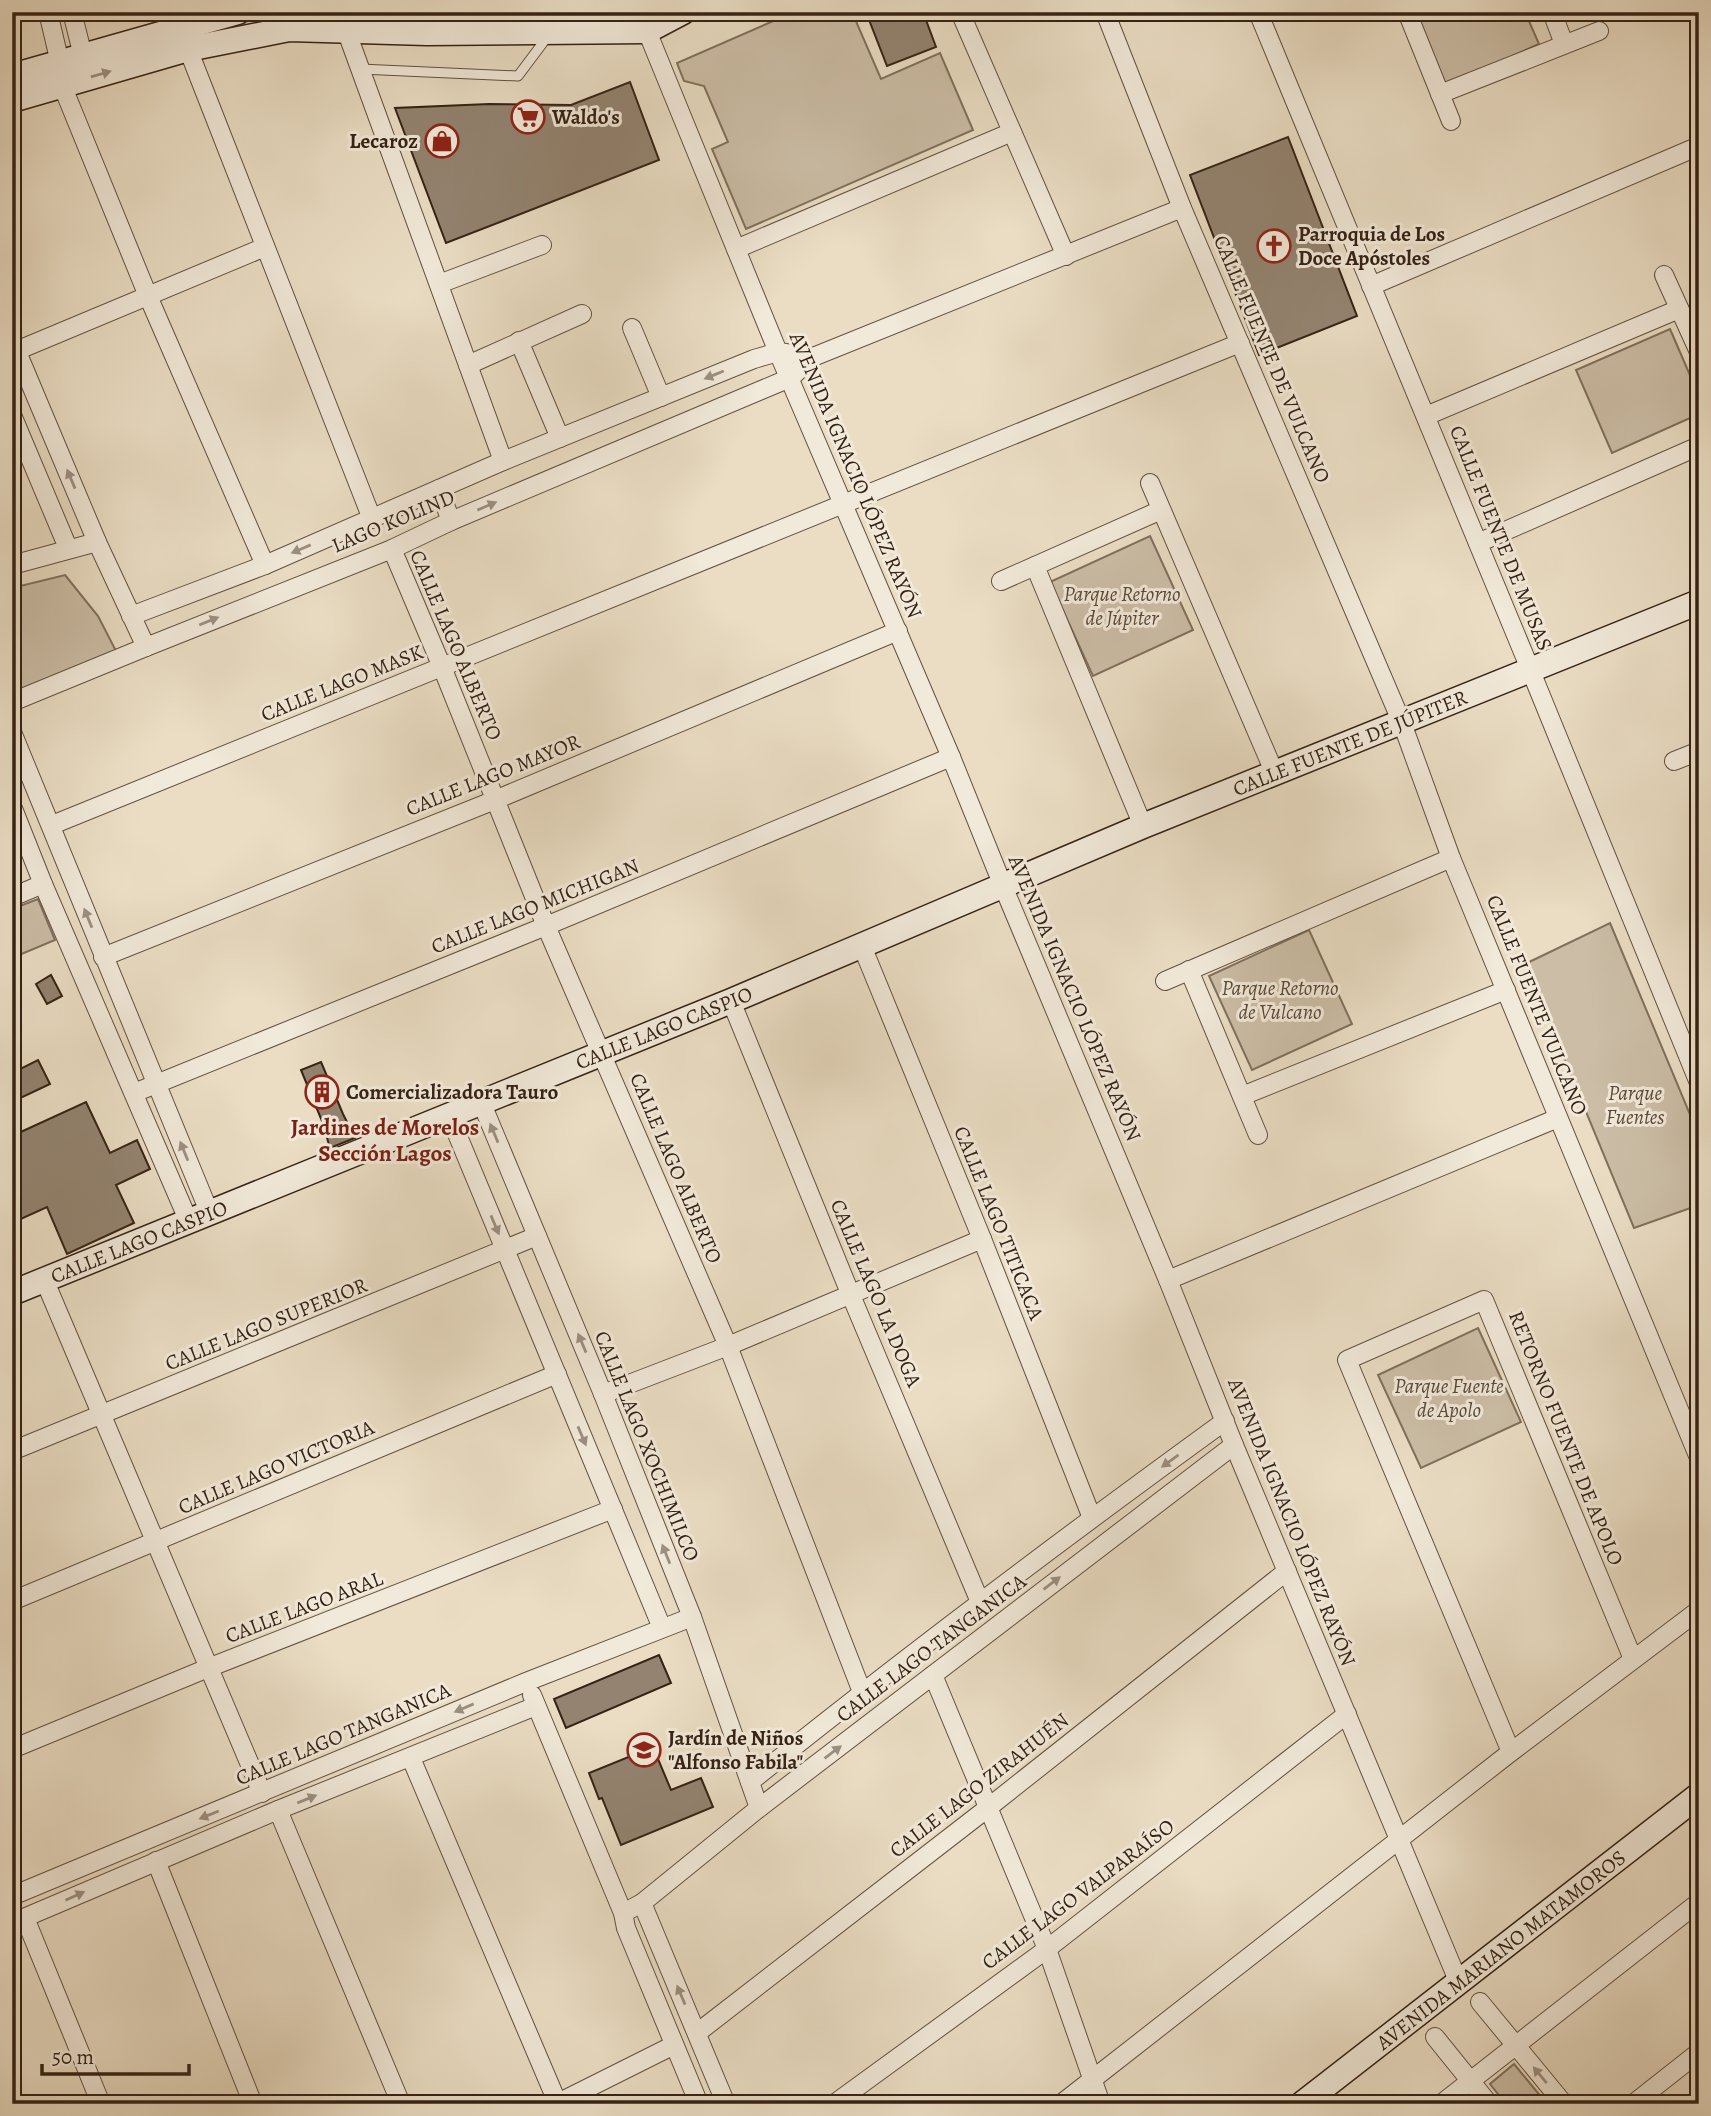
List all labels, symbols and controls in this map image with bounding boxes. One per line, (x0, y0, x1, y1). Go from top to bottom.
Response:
one-way arrow (91, 68, 112, 78)
supermarket icon: Waldo's (509, 98, 547, 136)
place label: Waldo's (551, 103, 620, 131)
shop icon: Lecaroz (423, 122, 461, 160)
place label: Lecaroz (349, 127, 418, 155)
place label: Parroquia de Los Doce Apóstoles (1298, 220, 1445, 272)
church icon: Parroquia de Los Doce Apóstoles (1255, 227, 1293, 265)
street label: CALLE FUENTE DE VULCANO (1207, 231, 1337, 487)
street label: AVENIDA IGNACIO LÓPEZ RAYÓN (783, 327, 929, 622)
one-way arrow (704, 369, 724, 381)
street label: CALLE FUENTE DE MUSAS (1443, 421, 1559, 655)
one-way arrow (65, 468, 76, 489)
street label: LAGO KOLIND (327, 483, 459, 559)
one-way arrow (477, 500, 498, 511)
one-way arrow (291, 543, 311, 555)
street label: CALLE LAGO ALBERTO (403, 545, 509, 745)
park label: Parque Retorno de Júpiter (1063, 580, 1181, 632)
one-way arrow (199, 616, 220, 627)
street label: CALLE LAGO MASK (257, 638, 427, 728)
street label: CALLE FUENTE DE JÚPITER (1229, 683, 1472, 803)
street label: CALLE LAGO MAYOR (402, 727, 585, 823)
street label: AVENIDA IGNACIO LÓPEZ RAYÓN (1002, 850, 1148, 1145)
street label: CALLE LAGO MICHIGAN (427, 852, 643, 960)
street label: CALLE FUENTE VULCANO (1480, 891, 1594, 1119)
one-way arrow (82, 907, 93, 928)
park label: Parque Retorno de Vulcano (1221, 974, 1339, 1026)
street label: CALLE LAGO CASPIO (571, 980, 757, 1076)
street label: CALLE LAGO ALBERTO (623, 1068, 729, 1268)
building icon: Comercializadora Tauro (303, 1073, 341, 1111)
place label: Comercializadora Tauro (346, 1078, 558, 1106)
park label: Parque Fuentes (1606, 1079, 1664, 1131)
district label: Jardines de Morelos Sección Lagos (291, 1112, 479, 1169)
street label: CALLE LAGO TITICACA (947, 1122, 1051, 1325)
one-way arrow (488, 1123, 500, 1143)
one-way arrow (178, 1140, 189, 1161)
street label: CALLE LAGO CASPIO (46, 1194, 232, 1290)
street label: CALLE LAGO LA DOGA (824, 1195, 929, 1392)
one-way arrow (490, 1215, 501, 1236)
street label: CALLE LAGO SUPERIOR (161, 1271, 371, 1377)
street label: RETORNO FUENTE DE APOLO (1502, 1306, 1630, 1570)
street label: CALLE LAGO XOCHIMILCO (588, 1327, 706, 1565)
one-way arrow (576, 1332, 587, 1353)
park label: Parque Fuente de Apolo (1394, 1372, 1504, 1424)
street label: AVENIDA IGNACIO LÓPEZ RAYÓN (1221, 1373, 1363, 1670)
street label: CALLE LAGO VICTORIA (174, 1413, 379, 1521)
one-way arrow (577, 1425, 588, 1446)
one-way arrow (1161, 1454, 1179, 1468)
one-way arrow (661, 1543, 672, 1564)
street label: CALLE LAGO ARAL (221, 1564, 387, 1650)
street label: CALLE LAGO TANGANICA (830, 1567, 1032, 1729)
one-way arrow (1043, 1576, 1061, 1591)
street label: CALLE LAGO TANGANICA (231, 1676, 455, 1792)
one-way arrow (453, 1703, 474, 1714)
street label: CALLE LAGO ZIRAHUÉN (883, 1706, 1075, 1864)
place label: Jardín de Niños "Alfonso Fabila" (668, 1724, 804, 1776)
school or university icon: Jardín de Niños "Alfonso Fabila" (625, 1731, 663, 1769)
one-way arrow (824, 1745, 842, 1759)
one-way arrow (297, 1793, 318, 1804)
one-way arrow (198, 1810, 219, 1821)
street label: CALLE LAGO VALPARAÍSO (976, 1812, 1180, 1976)
street label: AVENIDA MARIANO MATAMOROS (1370, 1844, 1632, 2057)
one-way arrow (65, 1891, 86, 1902)
one-way arrow (675, 1985, 686, 2006)
scale bar (42, 2032, 189, 2076)
text: 50 m (52, 2043, 94, 2071)
one-way arrow (1533, 2066, 1548, 2083)

